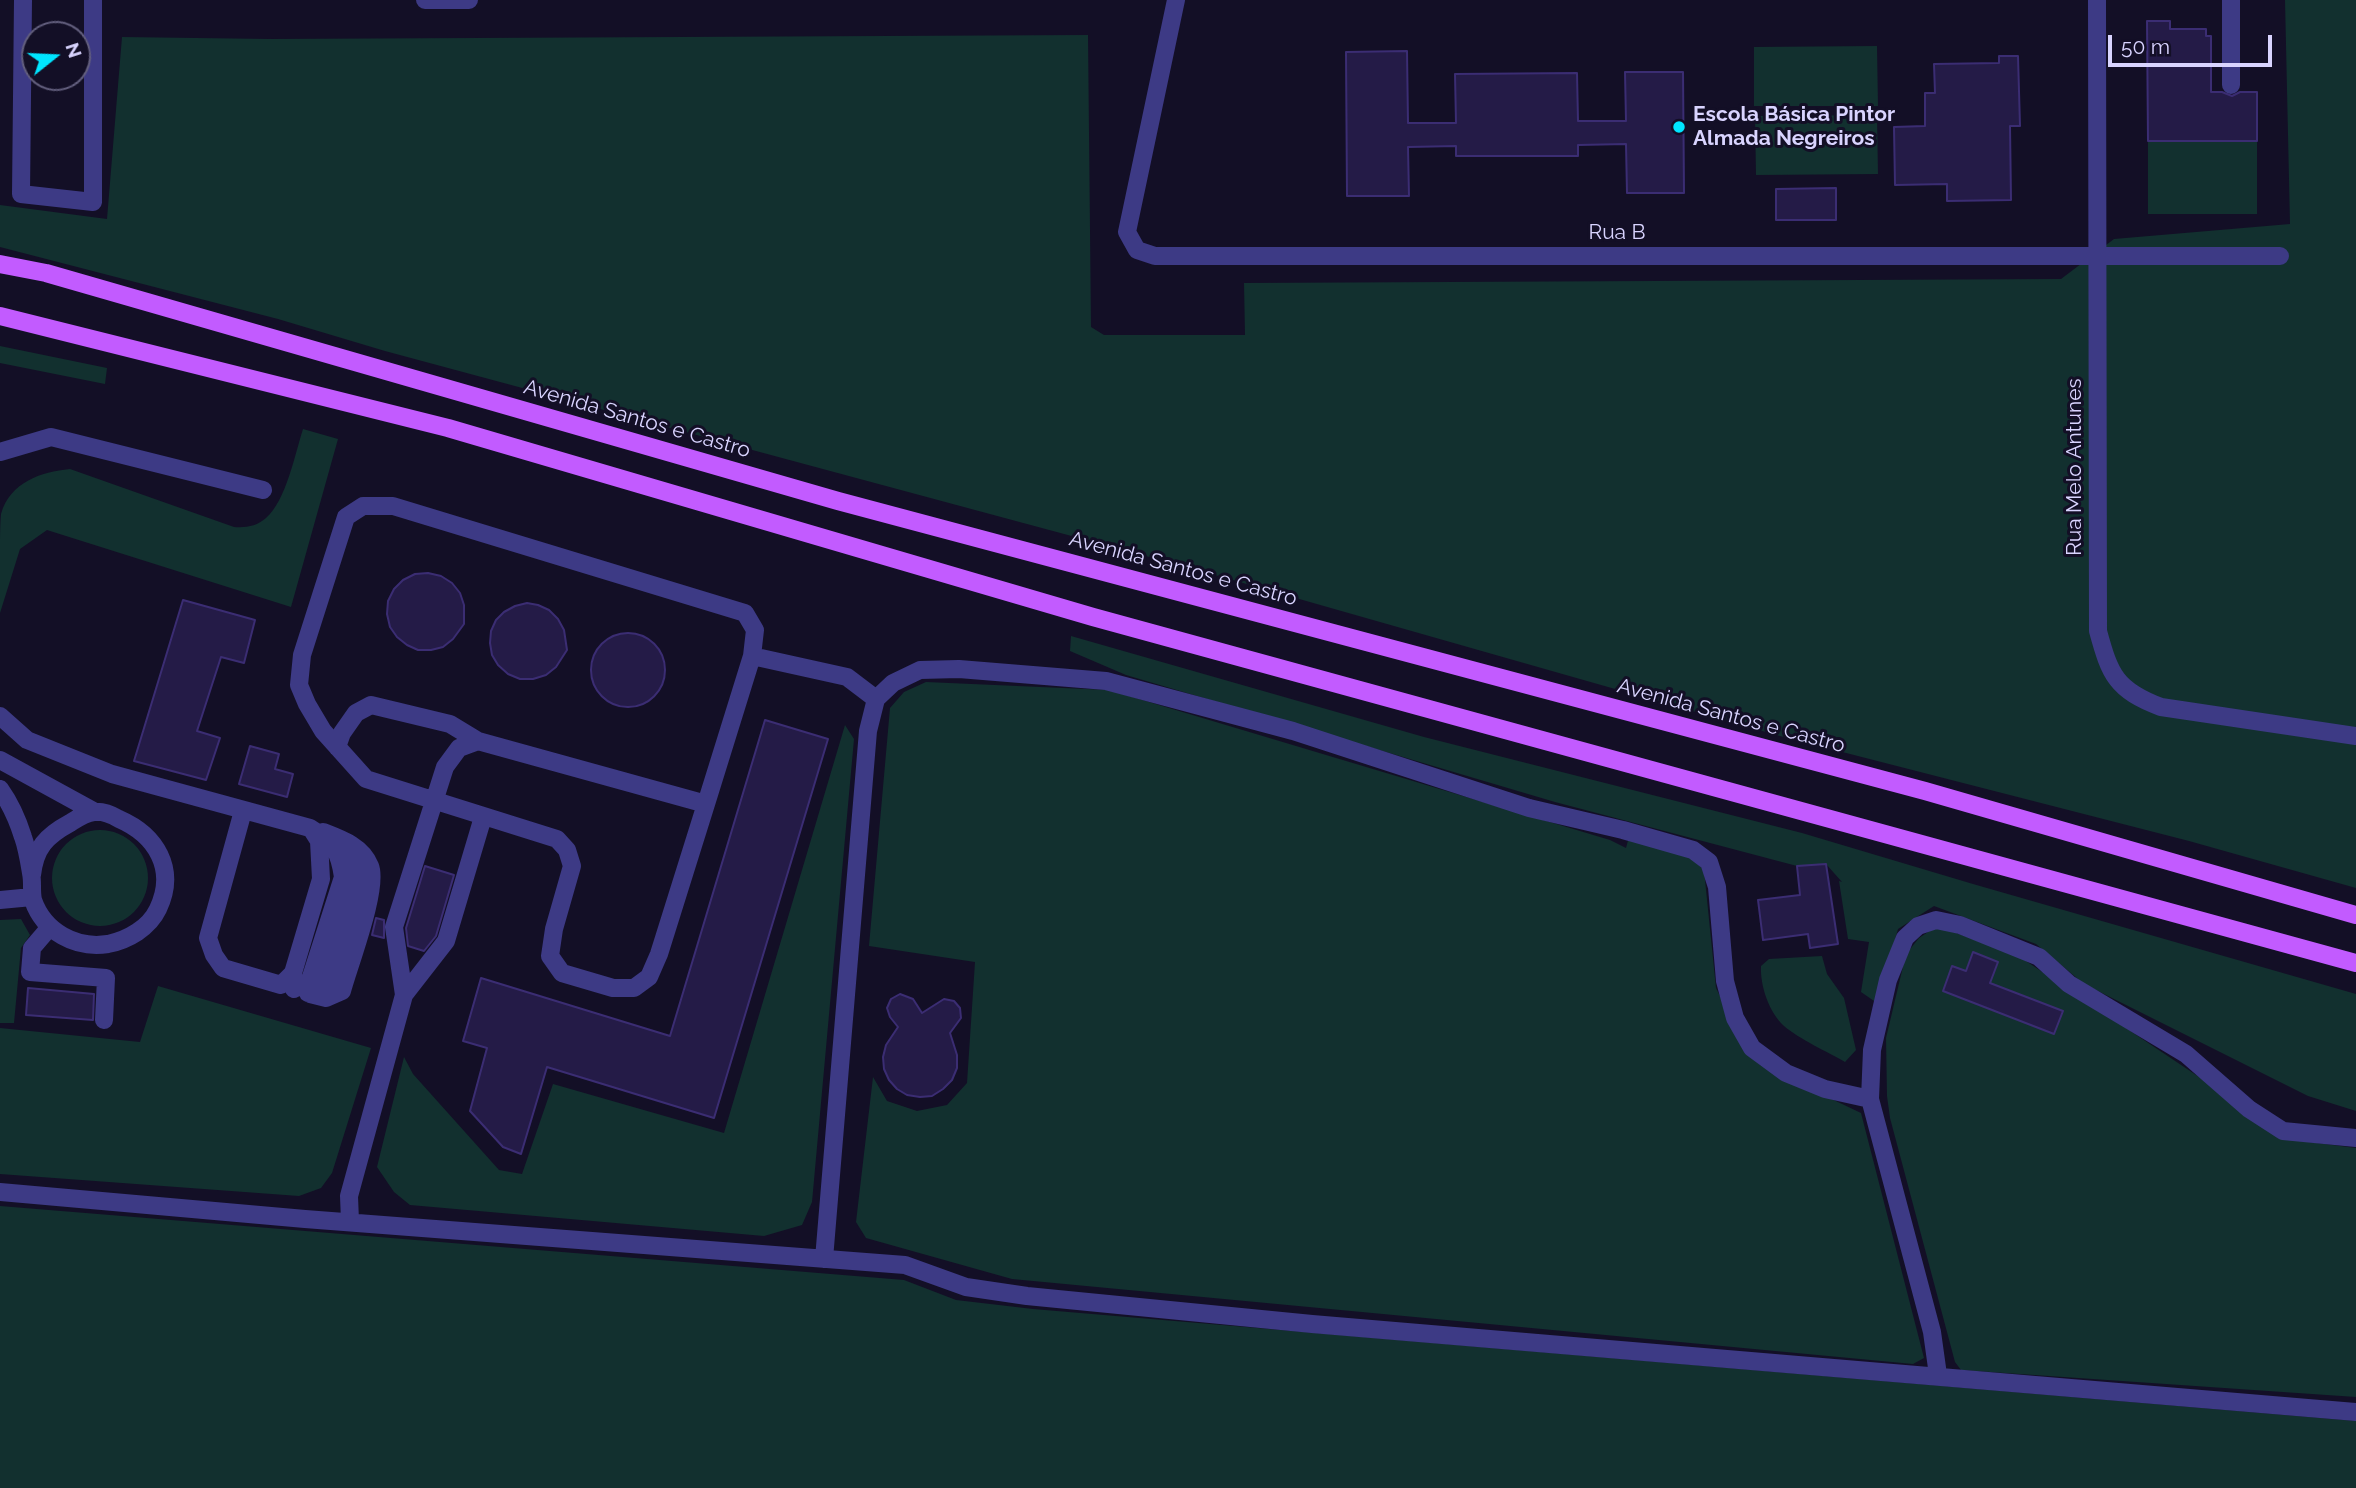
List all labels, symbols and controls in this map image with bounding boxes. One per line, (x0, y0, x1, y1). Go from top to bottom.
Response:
north arrow (21, 21, 91, 91)
scale bar (2111, 21, 2276, 65)
text: 50 m (2121, 34, 2170, 59)
text: N (61, 40, 87, 60)
place label: Escola Básica Pintor Almada Negreiros (1693, 102, 1895, 152)
marker: Escola Básica Pintor Almada Negreiros (1671, 119, 1687, 135)
street label: Rua B (1589, 220, 1645, 246)
street label: Avenida Santos e Castro (521, 375, 753, 463)
street label: Rua Melo Antunes (2062, 378, 2088, 556)
street label: Avenida Santos e Castro (1066, 526, 1300, 612)
street label: Avenida Santos e Castro (1614, 673, 1848, 759)

